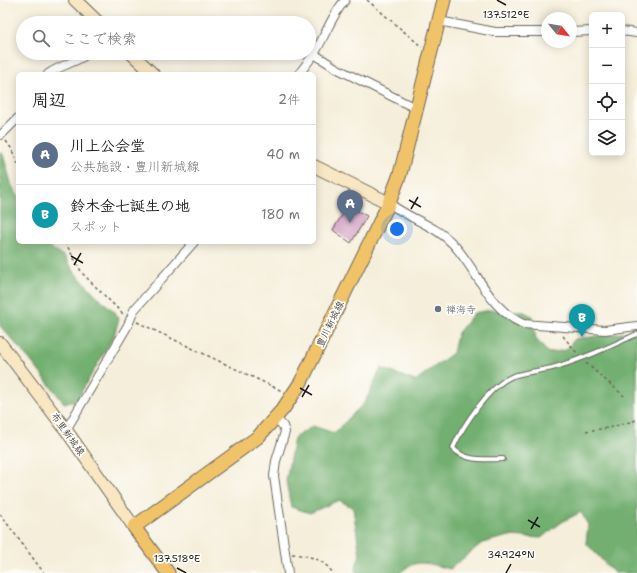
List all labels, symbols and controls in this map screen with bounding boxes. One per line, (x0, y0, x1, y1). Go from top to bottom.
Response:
text: 137.512°E (483, 8, 529, 21)
north arrow (541, 12, 577, 48)
map controls (589, 12, 625, 156)
button: + (589, 12, 625, 48)
search box (16, 16, 316, 60)
icon: search (30, 27, 52, 49)
text: ここで検索 (62, 29, 137, 49)
button: − (589, 48, 625, 84)
button: locate (589, 84, 625, 120)
text: 周辺 (32, 89, 66, 111)
text: 2件 (278, 91, 300, 108)
button: layers (589, 120, 625, 156)
text: 川上公会堂 (70, 136, 145, 156)
text: A (40, 146, 50, 163)
text: 40 m (266, 146, 300, 163)
text: 公共施設 · 豊川新城線 (70, 158, 200, 175)
pin: A (337, 190, 363, 223)
text: 鈴木金七誕生の地 (70, 196, 190, 216)
text: B (41, 206, 49, 223)
text: 180 m (261, 206, 300, 223)
text: スポット (70, 218, 122, 235)
your location (387, 219, 407, 239)
street label: 豊川新城線 (313, 299, 347, 349)
place label: 禅海寺 (446, 303, 476, 316)
marker: 禅海寺 (433, 304, 443, 314)
pin: B (569, 304, 595, 337)
street label: 布里新城線 (48, 410, 88, 458)
text: 34.924°N (487, 548, 535, 561)
text: 137.518°E (154, 552, 200, 565)

